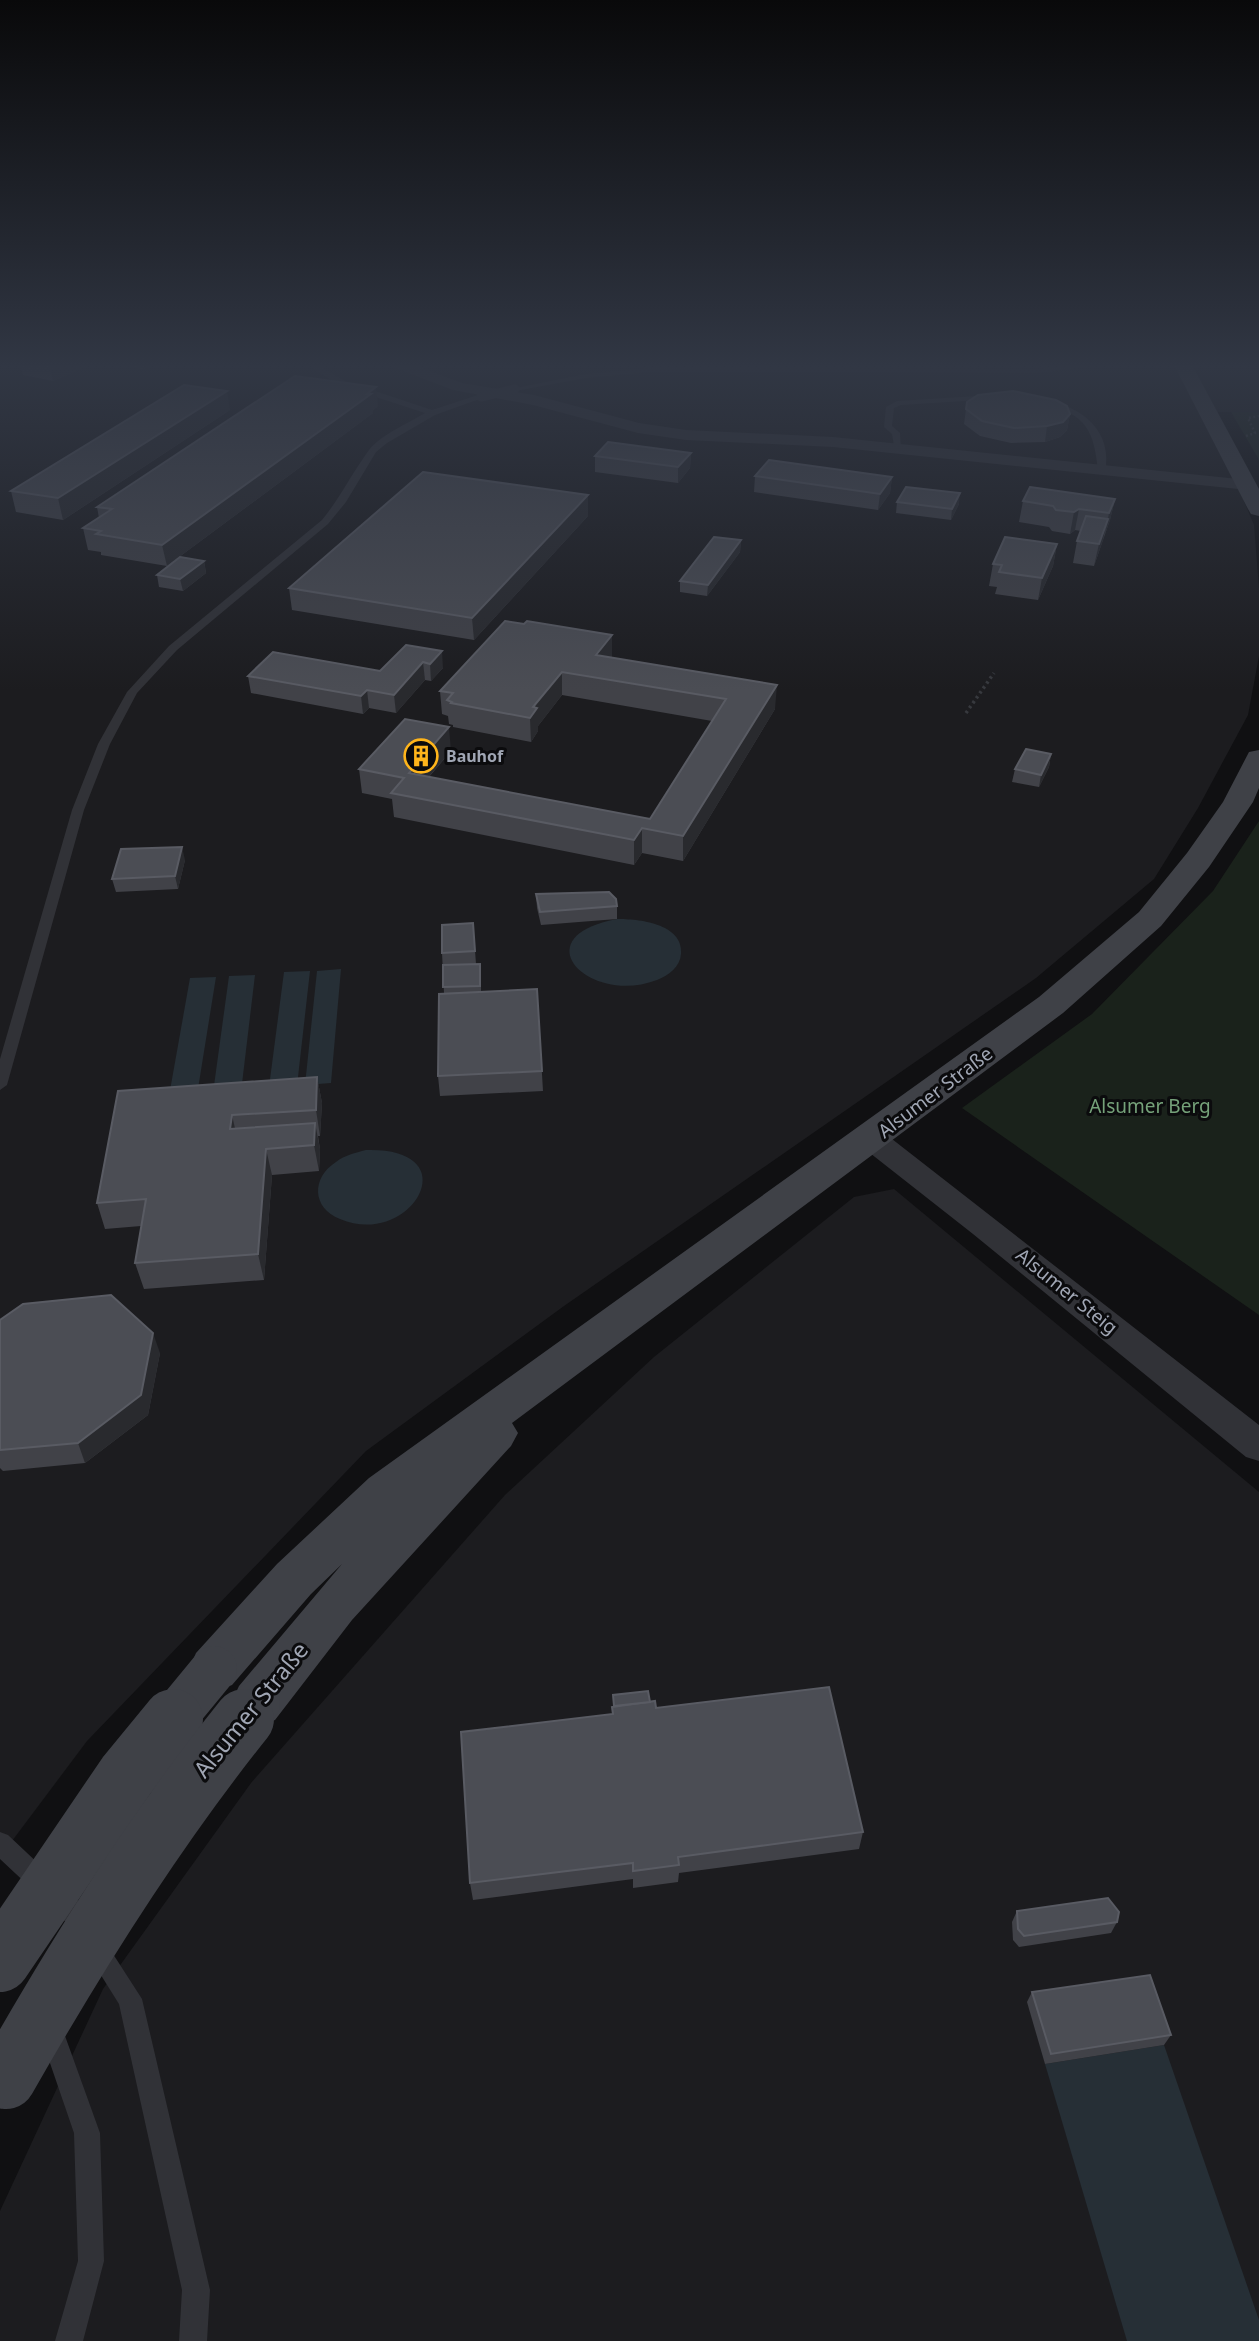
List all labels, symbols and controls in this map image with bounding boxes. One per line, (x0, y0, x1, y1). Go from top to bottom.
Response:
building icon: Bauhof (402, 737, 440, 775)
place label: Bauhof (446, 745, 504, 767)
street label: Alsumer Straße (872, 1040, 998, 1144)
park label: Alsumer Berg (1089, 1093, 1211, 1119)
street label: Alsumer Steig (1011, 1242, 1123, 1340)
street label: Alsumer Straße (185, 1635, 315, 1784)

